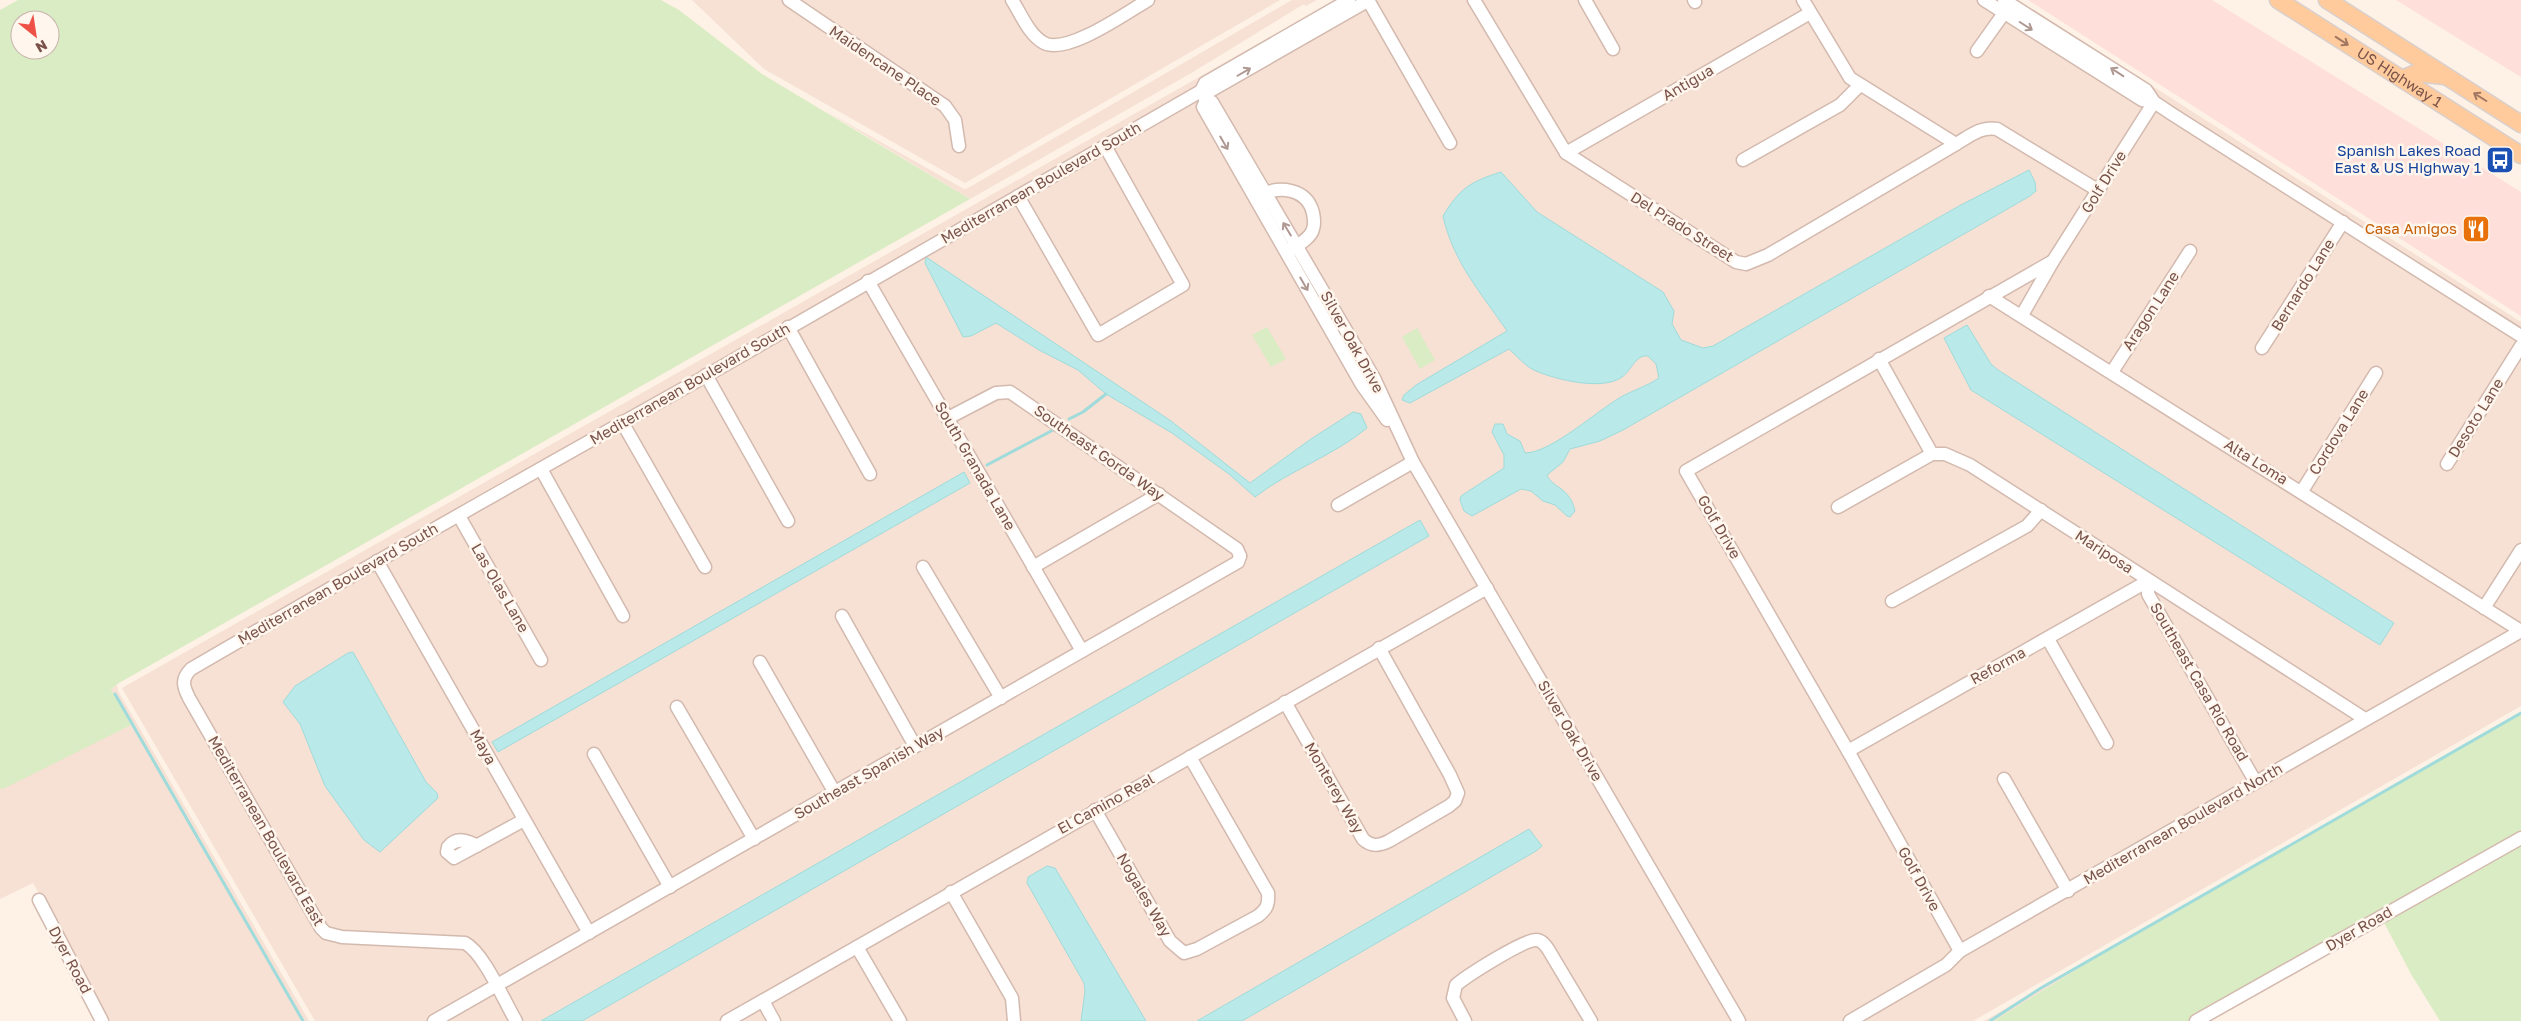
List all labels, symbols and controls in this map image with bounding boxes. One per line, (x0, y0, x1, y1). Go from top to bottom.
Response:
north arrow (10, 10, 60, 60)
street label: Maidencane Place (826, 21, 945, 109)
one-way arrow (2018, 21, 2032, 31)
one-way arrow (2334, 36, 2348, 46)
text: N (33, 37, 51, 57)
street label: US Highway 1 (2354, 43, 2446, 110)
street label: Antigua (1659, 60, 1716, 104)
one-way arrow (1237, 66, 1251, 76)
one-way arrow (2111, 66, 2125, 76)
one-way arrow (2473, 92, 2487, 102)
street label: Mediterranean Boulevard South (937, 117, 1144, 247)
one-way arrow (1219, 135, 1229, 150)
place label: Spanish Lakes Road East & US Highway 1 (2335, 141, 2481, 176)
bus stop icon: Spanish Lakes Road East & US Highway 1 (2485, 145, 2515, 175)
street label: Golf Drive (2077, 147, 2130, 216)
street label: Del Prado Street (1628, 187, 1737, 265)
restaurant icon: Casa Amigos (2461, 214, 2491, 244)
place label: Casa Amigos (2365, 219, 2457, 237)
one-way arrow (1282, 222, 1292, 236)
street label: Bernardo Lane (2267, 235, 2338, 334)
street label: Aragon Lane (2118, 267, 2183, 353)
one-way arrow (1300, 276, 1310, 291)
street label: Silver Oak Drive (1317, 288, 1388, 396)
street label: Mediterranean Boulevard South (586, 318, 793, 448)
street label: Desoto Lane (2444, 374, 2507, 460)
street label: Cordova Lane (2305, 385, 2372, 478)
street label: South Granada Lane (932, 398, 1020, 533)
street label: Southeast Gorda Way (1031, 400, 1169, 504)
street label: Alta Loma (2221, 435, 2292, 488)
street label: Golf Drive (1694, 491, 1745, 562)
street label: Mediterranean Boulevard South (234, 518, 441, 648)
street label: Mariposa (2072, 526, 2137, 577)
street label: Las Olas Lane (468, 540, 534, 636)
street label: Southeast Casa Rio Road (2147, 599, 2253, 764)
street label: Reforma (1967, 643, 2028, 688)
street label: Silver Oak Drive (1535, 677, 1607, 784)
street label: Southeast Spanish Way (791, 722, 947, 822)
street label: Maya (467, 726, 501, 767)
street label: Mediterranean Boulevard East (205, 732, 329, 929)
street label: Monterey Way (1301, 739, 1369, 837)
street label: Mediterranean Boulevard North (2080, 759, 2285, 888)
street label: El Camino Real (1054, 769, 1157, 837)
street label: Golf Drive (1895, 843, 1945, 914)
street label: Nogales Way (1114, 849, 1176, 940)
street label: Dyer Road (2322, 902, 2395, 954)
street label: Dyer Road (46, 923, 96, 996)

